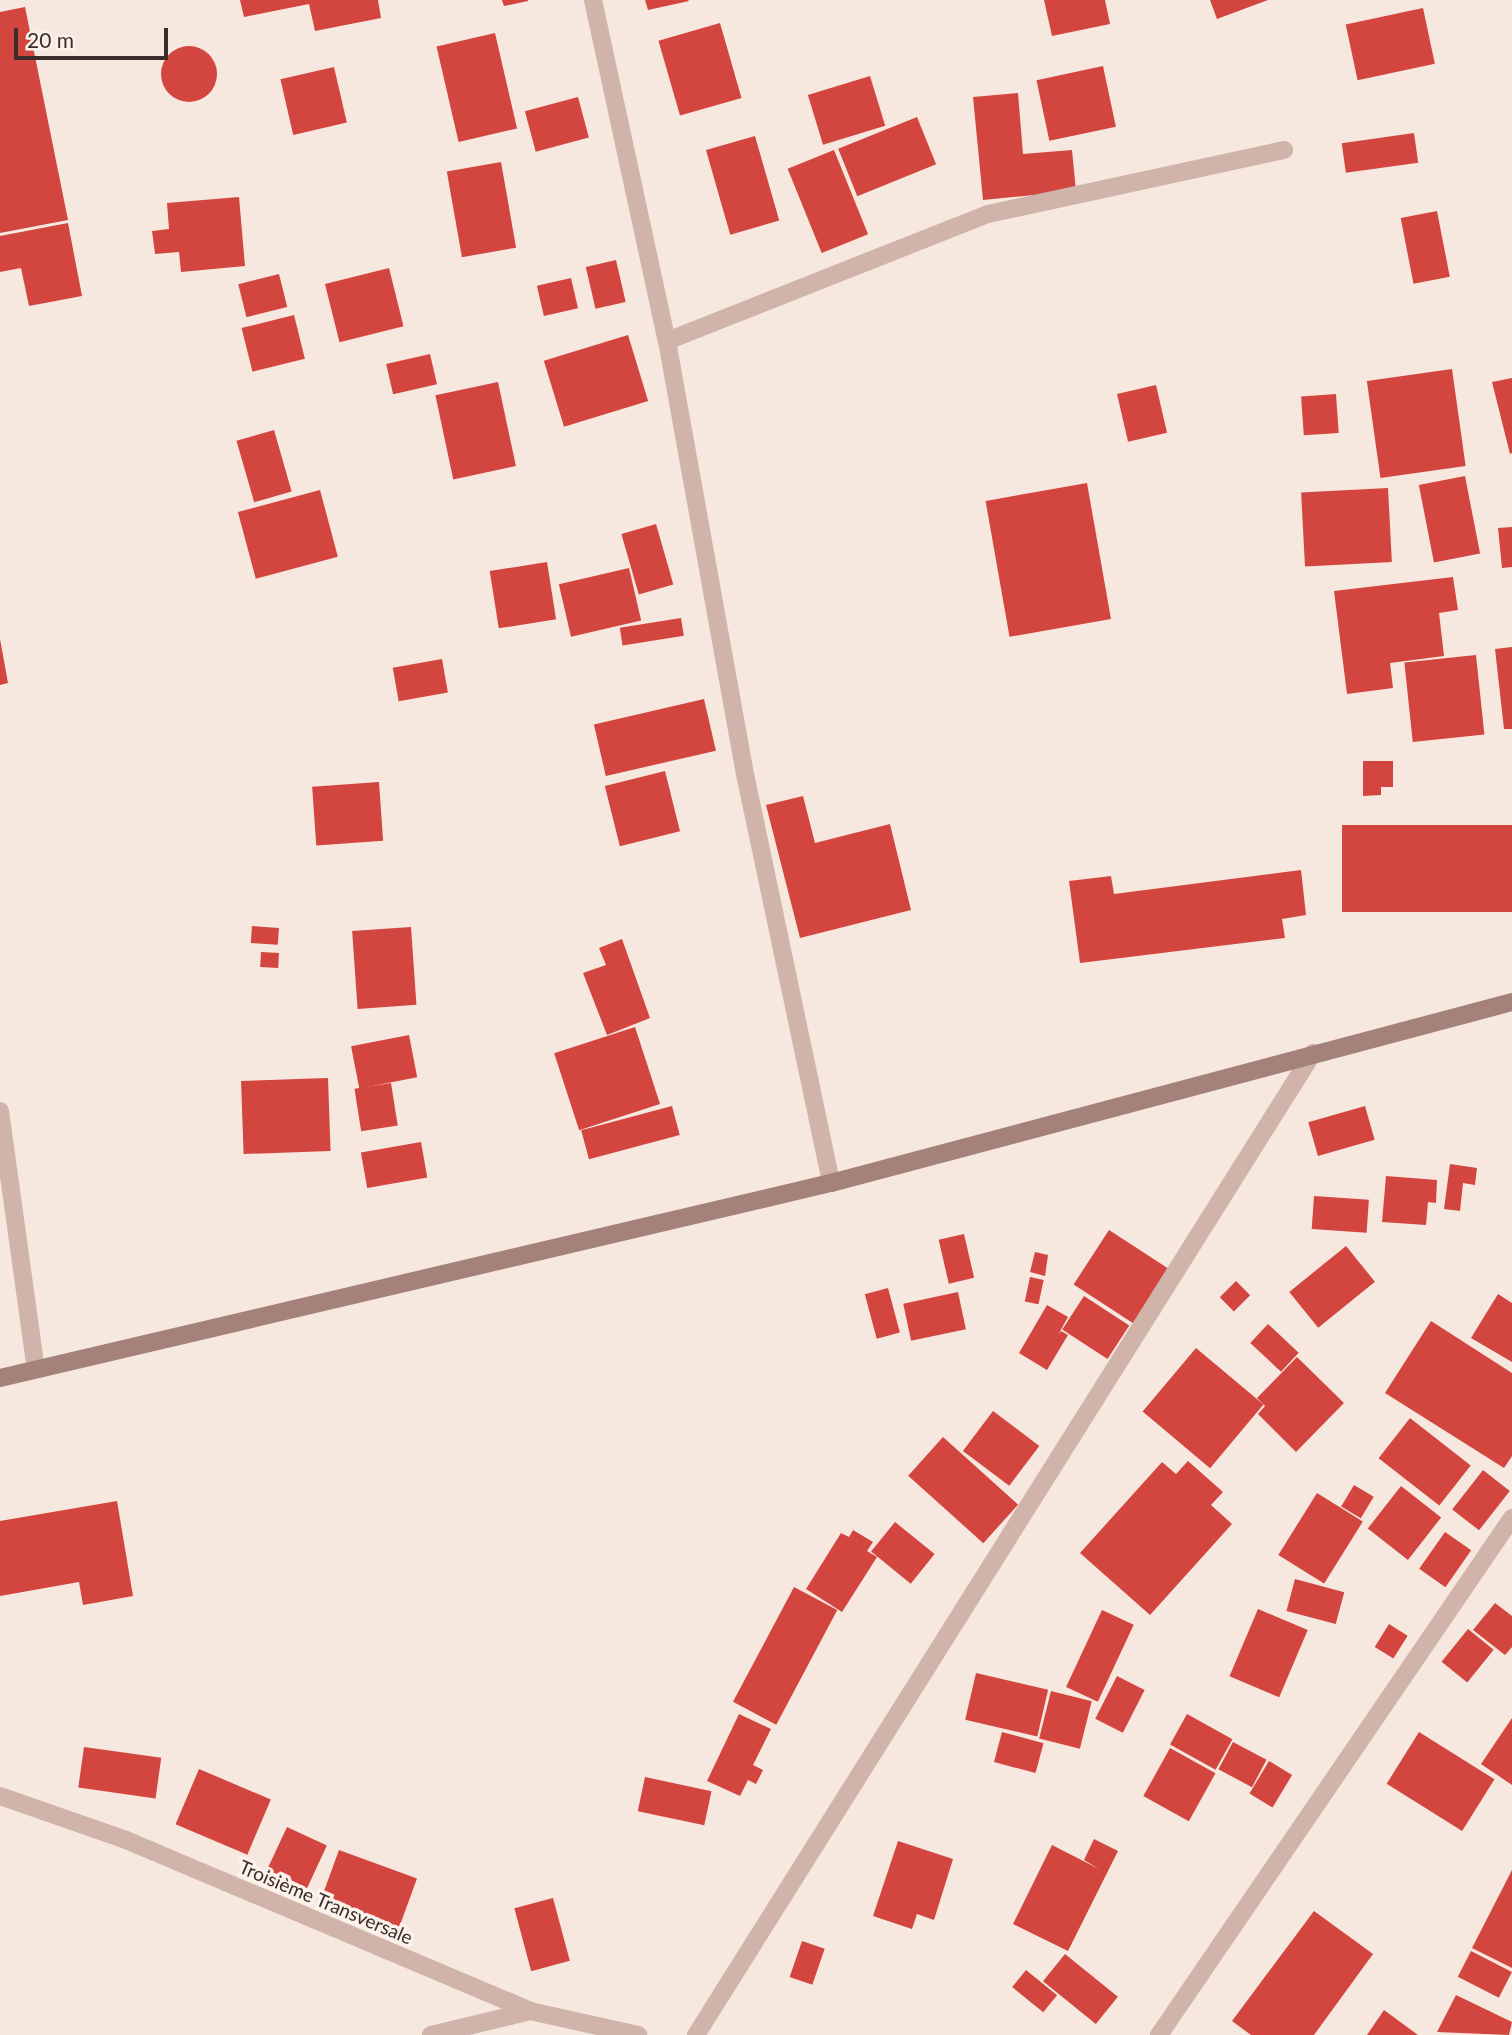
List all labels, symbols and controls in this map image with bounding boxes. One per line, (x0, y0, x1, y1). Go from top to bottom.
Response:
scale bar (18, 14, 172, 58)
text: 20 m (27, 27, 74, 52)
street label: Troisième Transversale (235, 1855, 417, 1949)

